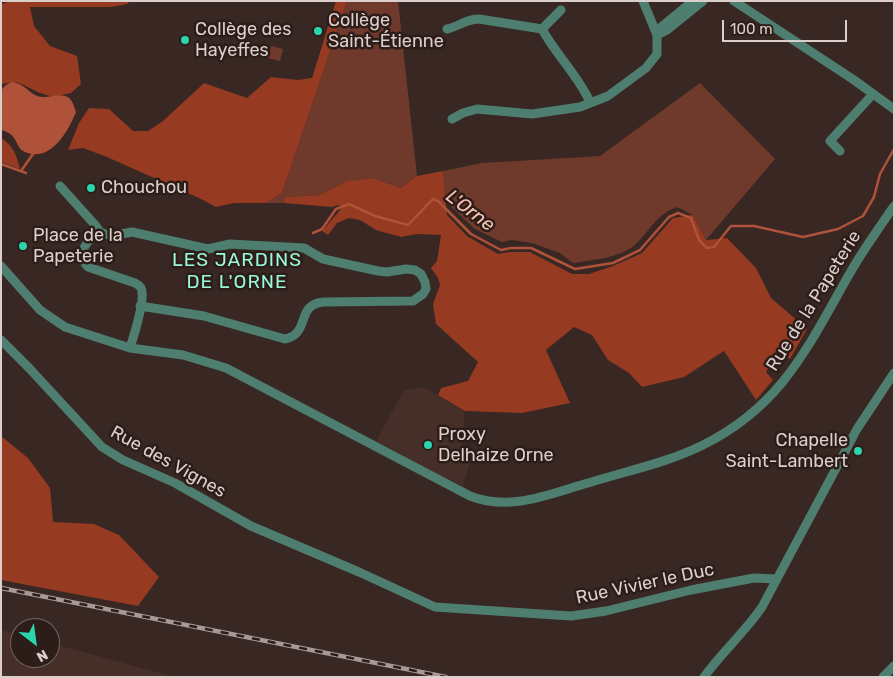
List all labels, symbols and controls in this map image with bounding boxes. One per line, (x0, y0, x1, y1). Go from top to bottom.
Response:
place label: Collège Saint-Étienne (328, 10, 444, 52)
scale bar (725, 10, 850, 42)
place label: Collège des Hayeffes (195, 19, 291, 62)
text: 100 m (730, 20, 772, 38)
marker: Collège Saint-Étienne (312, 25, 324, 37)
marker: Collège des Hayeffes (179, 34, 191, 46)
place label: Chouchou (101, 177, 187, 199)
marker: Chouchou (85, 182, 97, 194)
water label: L'Orne (441, 185, 499, 237)
place label: Place de la Papeterie (33, 225, 123, 268)
street label: Rue de la Papeterie (762, 227, 866, 375)
marker: Place de la Papeterie (17, 240, 29, 252)
district label: LES JARDINS DE L'ORNE (171, 250, 303, 294)
street label: Rue des Vignes (107, 421, 229, 503)
place label: Proxy Delhaize Orne (438, 424, 554, 466)
place label: Chapelle Saint-Lambert (726, 430, 848, 472)
marker: Proxy Delhaize Orne (422, 439, 434, 451)
marker: Chapelle Saint-Lambert (852, 445, 864, 457)
street label: Rue Vivier le Duc (574, 559, 716, 609)
north arrow (10, 618, 60, 668)
text: N (34, 646, 51, 665)

